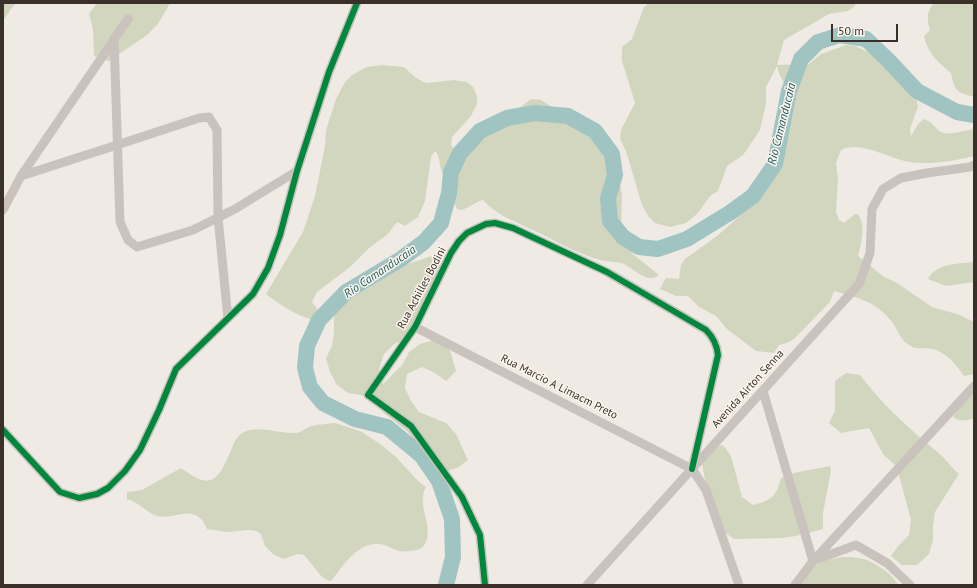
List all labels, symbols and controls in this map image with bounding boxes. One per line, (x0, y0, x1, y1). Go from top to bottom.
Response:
scale bar (833, 16, 900, 42)
text: 50 m (838, 23, 864, 38)
water label: Rio Camanducaia (765, 82, 799, 166)
water label: Rio Camanducaia (341, 243, 419, 301)
street label: Rua Achilles Bodini (395, 245, 449, 331)
street label: Avenida Airton Senna (709, 347, 787, 431)
street label: Rua Marcio A Limacm Preto (498, 352, 620, 422)

